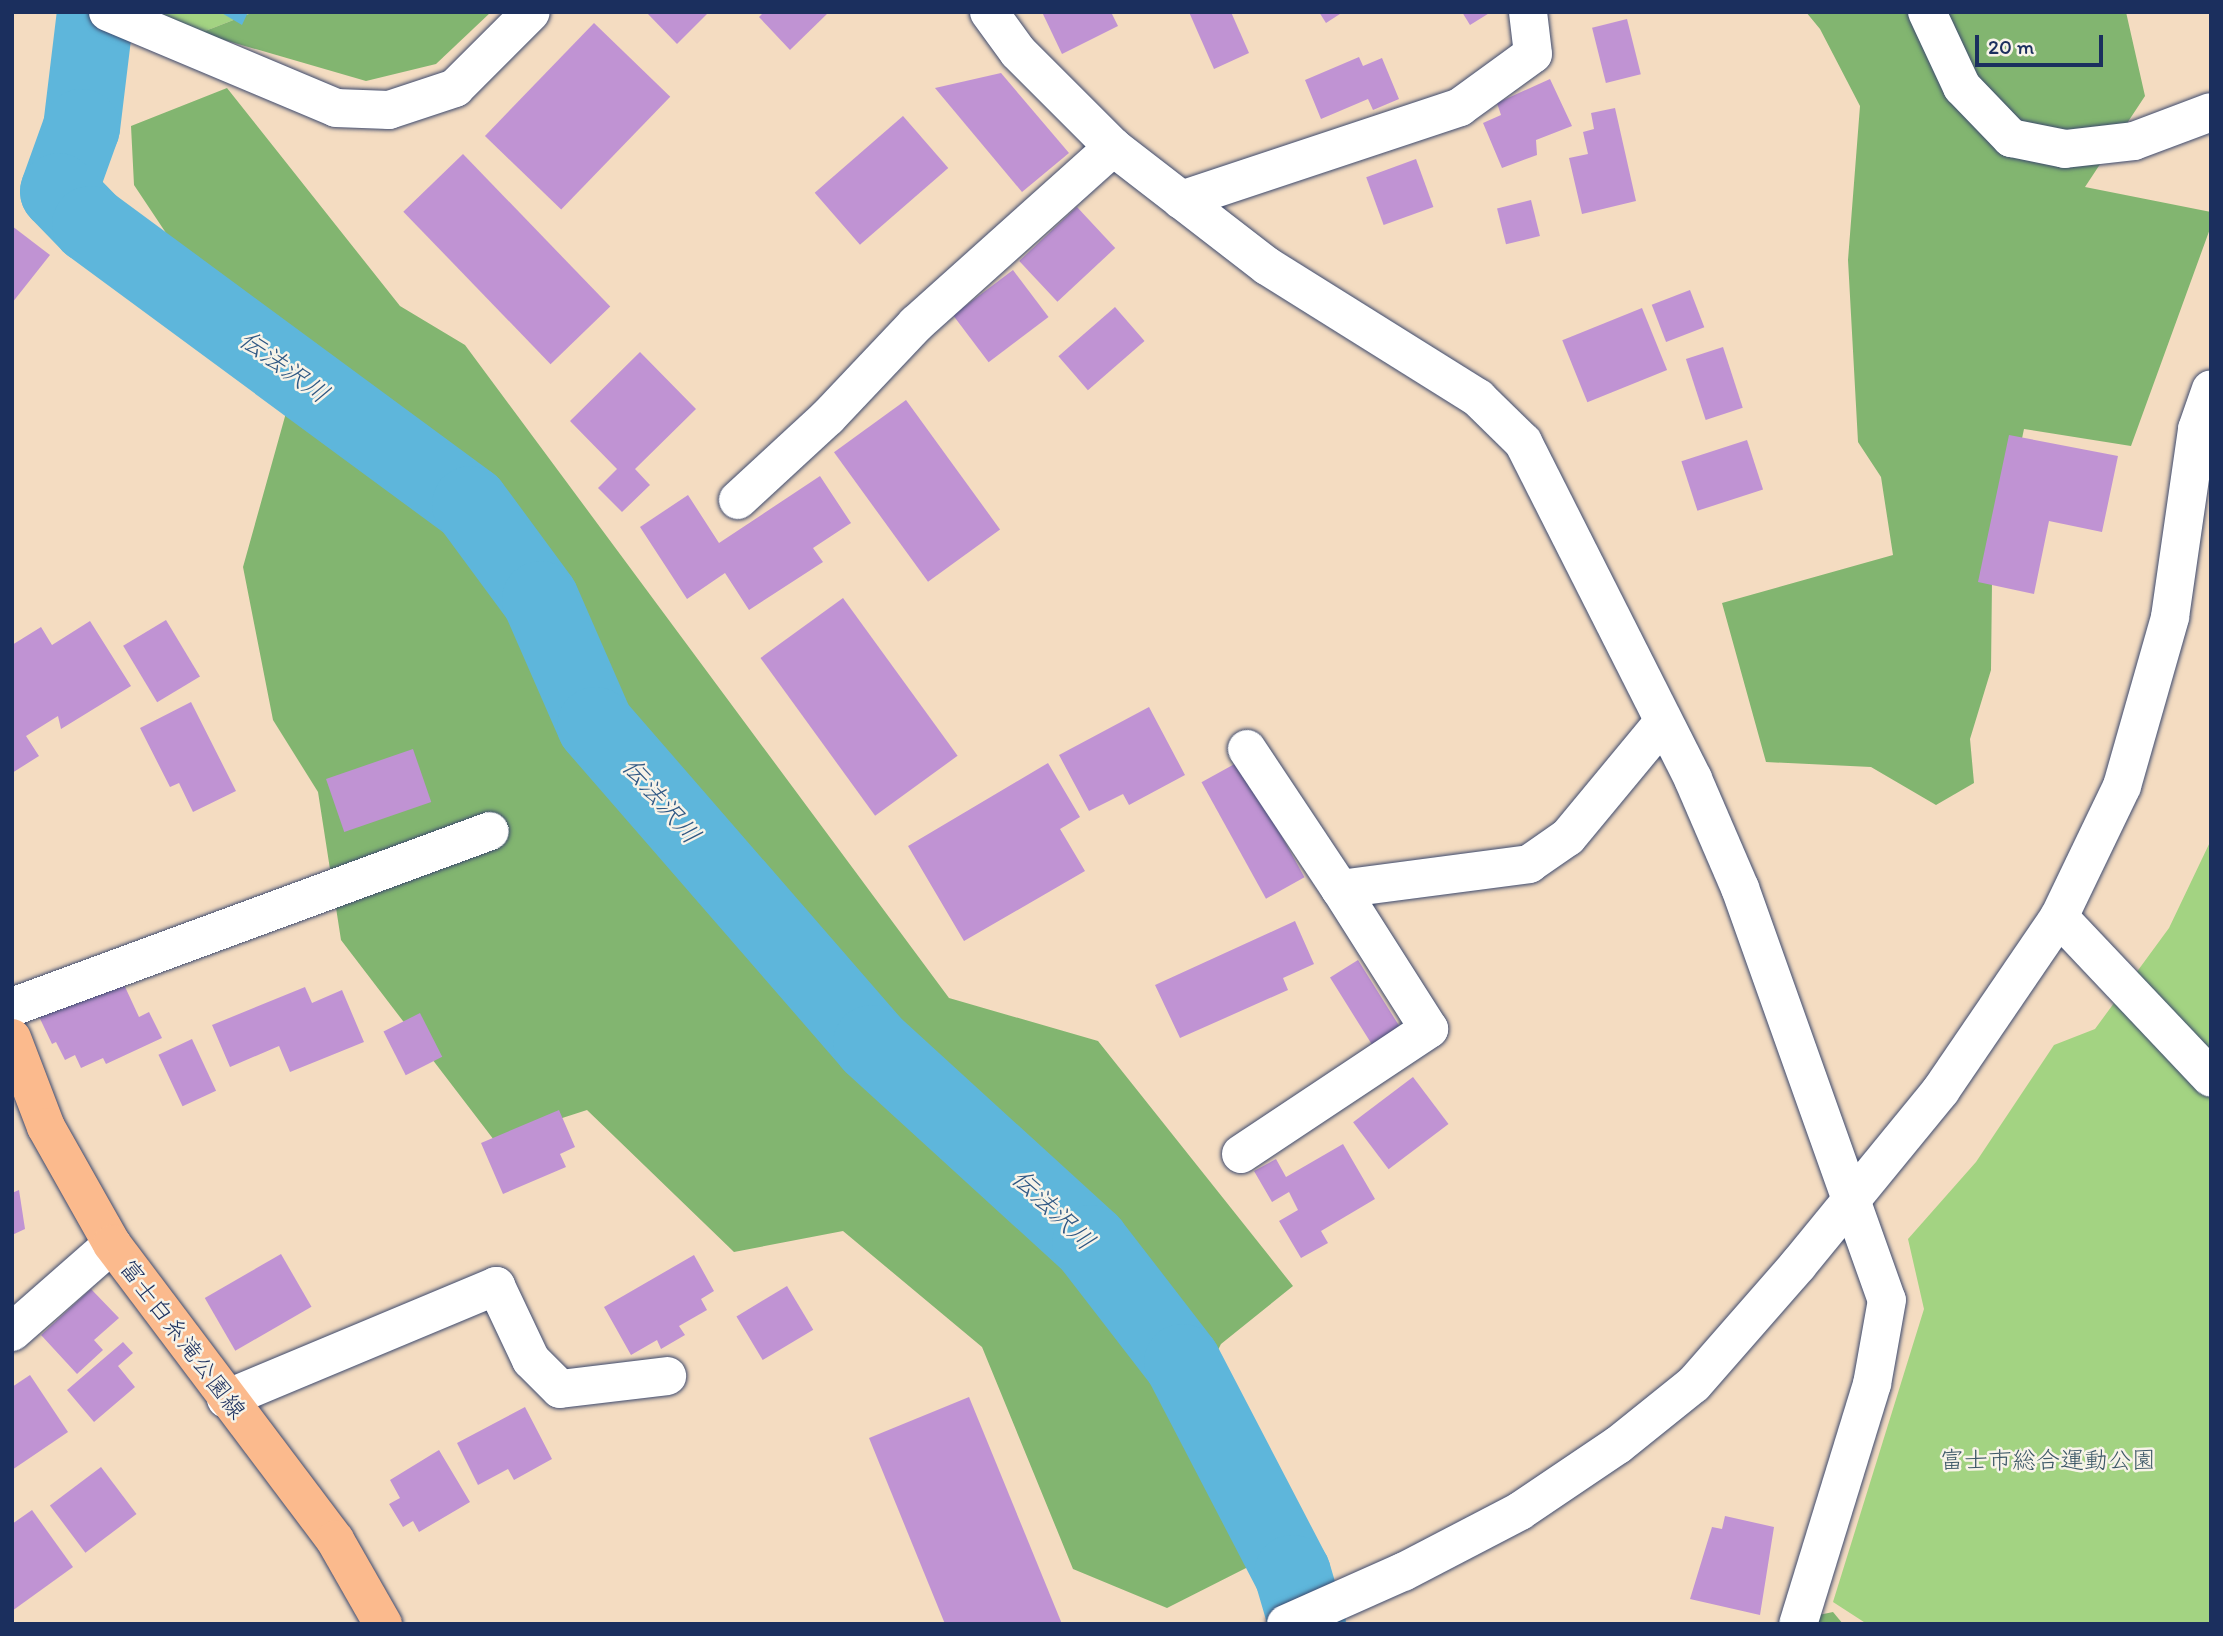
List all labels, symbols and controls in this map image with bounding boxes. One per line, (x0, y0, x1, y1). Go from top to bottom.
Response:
scale bar (1978, 21, 2106, 65)
text: 20 m (1988, 34, 2034, 59)
water label: 伝法沢川 (233, 324, 335, 410)
water label: 伝法沢川 (615, 752, 707, 850)
water label: 伝法沢川 (1005, 1163, 1101, 1257)
street label: 富士白糸滝公園線 (114, 1254, 252, 1424)
park label: 富士市総合運動公園 (1940, 1446, 2156, 1474)

